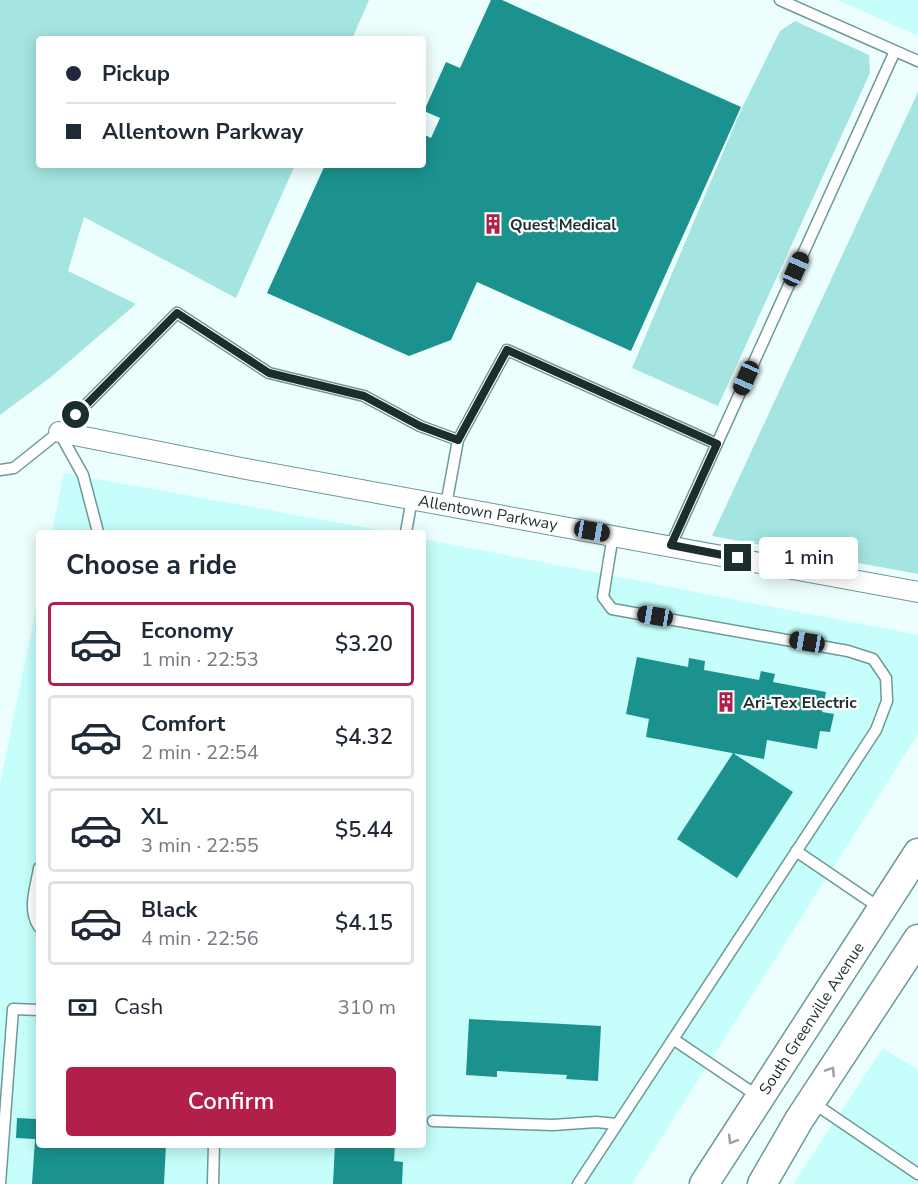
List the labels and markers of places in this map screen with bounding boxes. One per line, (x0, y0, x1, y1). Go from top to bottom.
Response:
building icon: Quest Medical (481, 212, 505, 236)
place label: Quest Medical (510, 214, 616, 236)
building icon: Ari-Tex Electric (714, 690, 738, 714)
place label: Ari-Tex Electric (743, 692, 857, 714)

